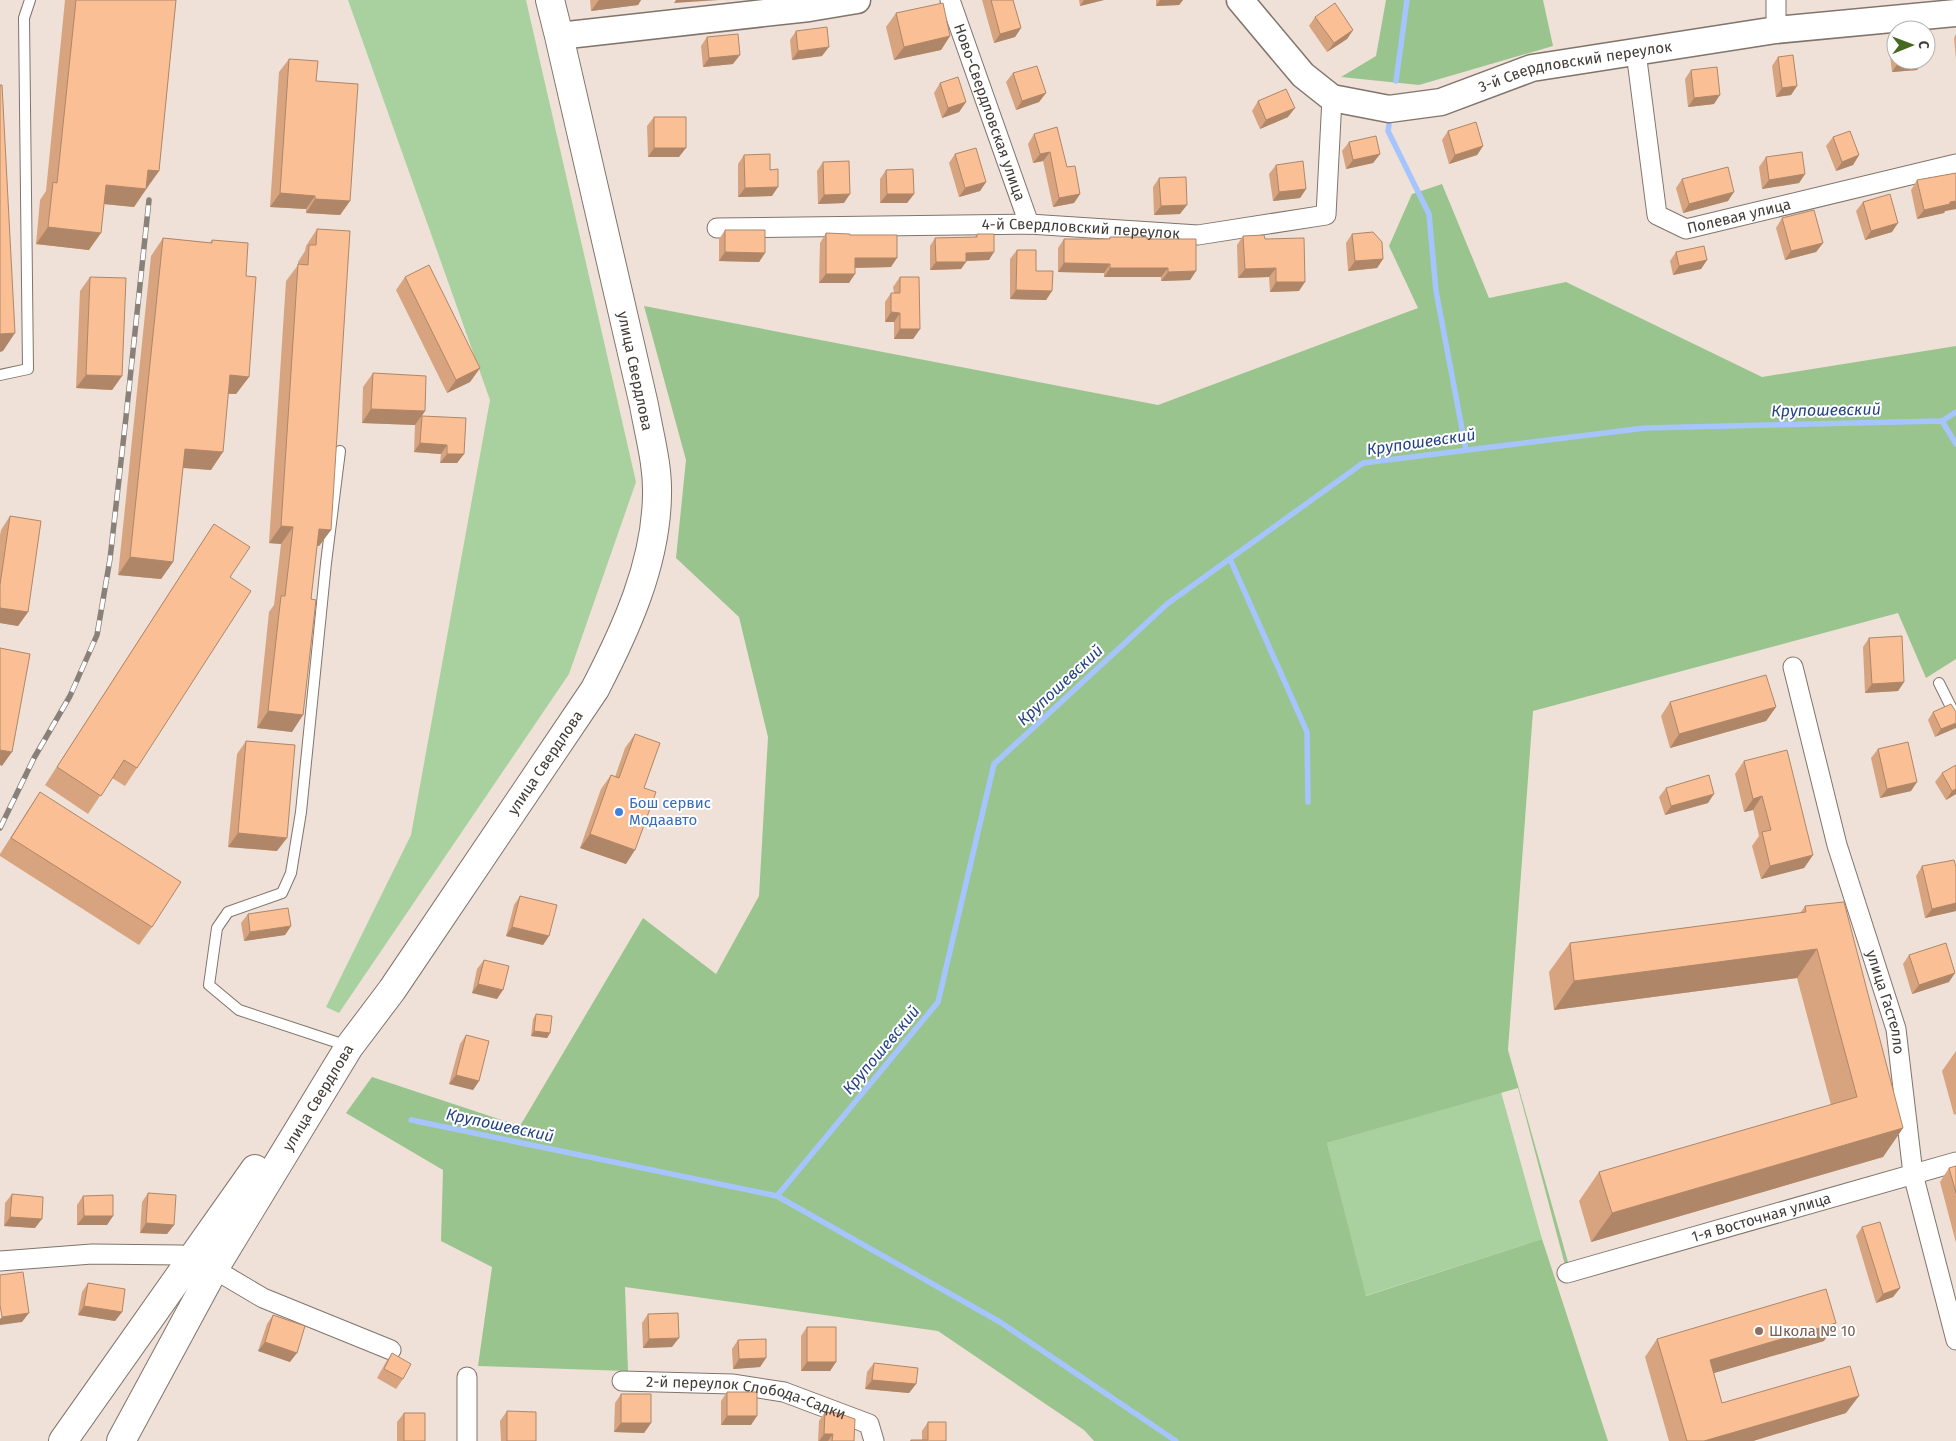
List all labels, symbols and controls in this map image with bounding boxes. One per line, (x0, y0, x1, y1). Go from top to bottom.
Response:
north arrow (1886, 20, 1936, 70)
street label: Ново-Свердловская улица (950, 21, 1029, 203)
street label: 3-й Свердловский переулок (1476, 37, 1673, 96)
text: С (1915, 41, 1932, 49)
street label: Полевая улица (1685, 195, 1793, 237)
street label: 4-й Свердловский переулок (982, 215, 1181, 243)
street label: улица Свердлова (614, 310, 656, 432)
water label: Крупошевский (1771, 400, 1881, 420)
water label: Крупошевский (1365, 425, 1477, 459)
water label: Крупошевский (1013, 641, 1107, 729)
street label: улица Свердлова (504, 707, 587, 818)
place label: Бош сервис Модаавто (629, 794, 711, 829)
marker: Бош сервис Модаавто (613, 806, 625, 818)
street label: улица Гастелло (1862, 948, 1908, 1055)
water label: Крупошевский (838, 1002, 924, 1098)
street label: улица Свердлова (279, 1041, 357, 1154)
water label: Крупошевский (444, 1104, 556, 1146)
street label: 1-я Восточная улица (1689, 1189, 1833, 1246)
place label: Школа № 10 (1769, 1322, 1856, 1340)
marker: Школа № 10 (1753, 1325, 1765, 1337)
street label: 2-й переулок Слобода-Садки (646, 1373, 848, 1423)

